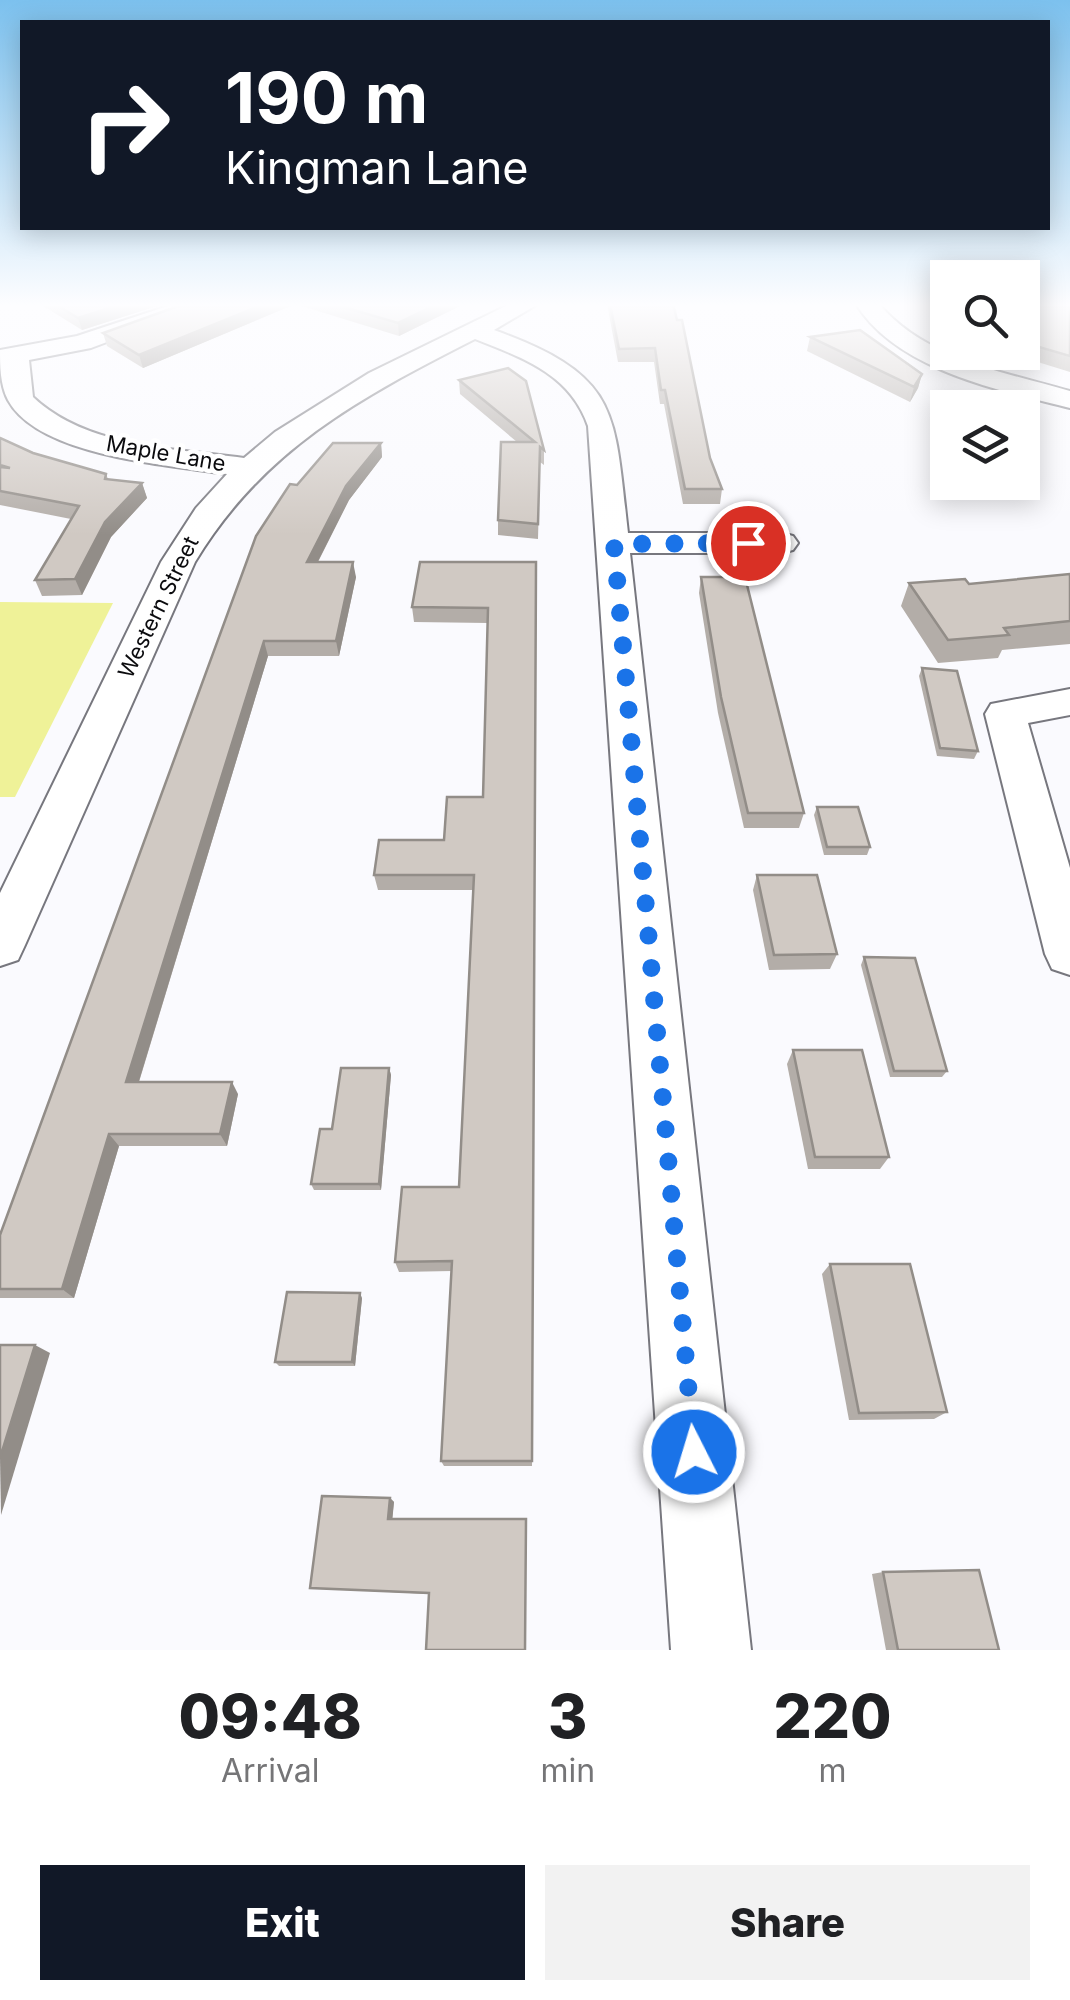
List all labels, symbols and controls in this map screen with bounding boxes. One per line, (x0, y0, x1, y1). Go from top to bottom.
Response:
text: 190 m (225, 55, 428, 140)
icon: right (60, 60, 190, 190)
text: Kingman Lane (225, 140, 529, 195)
map controls (930, 260, 1040, 500)
button: search (930, 260, 1040, 370)
button: layers (930, 390, 1040, 500)
street label: Maple Lane (104, 430, 228, 476)
pin (706, 501, 791, 586)
icon: arrive (721, 516, 776, 571)
street label: Western Street (112, 532, 204, 682)
position arrow (642, 1400, 746, 1504)
text: 09:48 (178, 1680, 362, 1752)
text: 3 (548, 1680, 587, 1752)
text: 220 (774, 1680, 892, 1752)
text: Arrival (221, 1751, 319, 1790)
text: min (540, 1751, 595, 1790)
text: m (819, 1751, 847, 1790)
button: Exit (40, 1865, 525, 1980)
button: Share (545, 1865, 1030, 1980)

